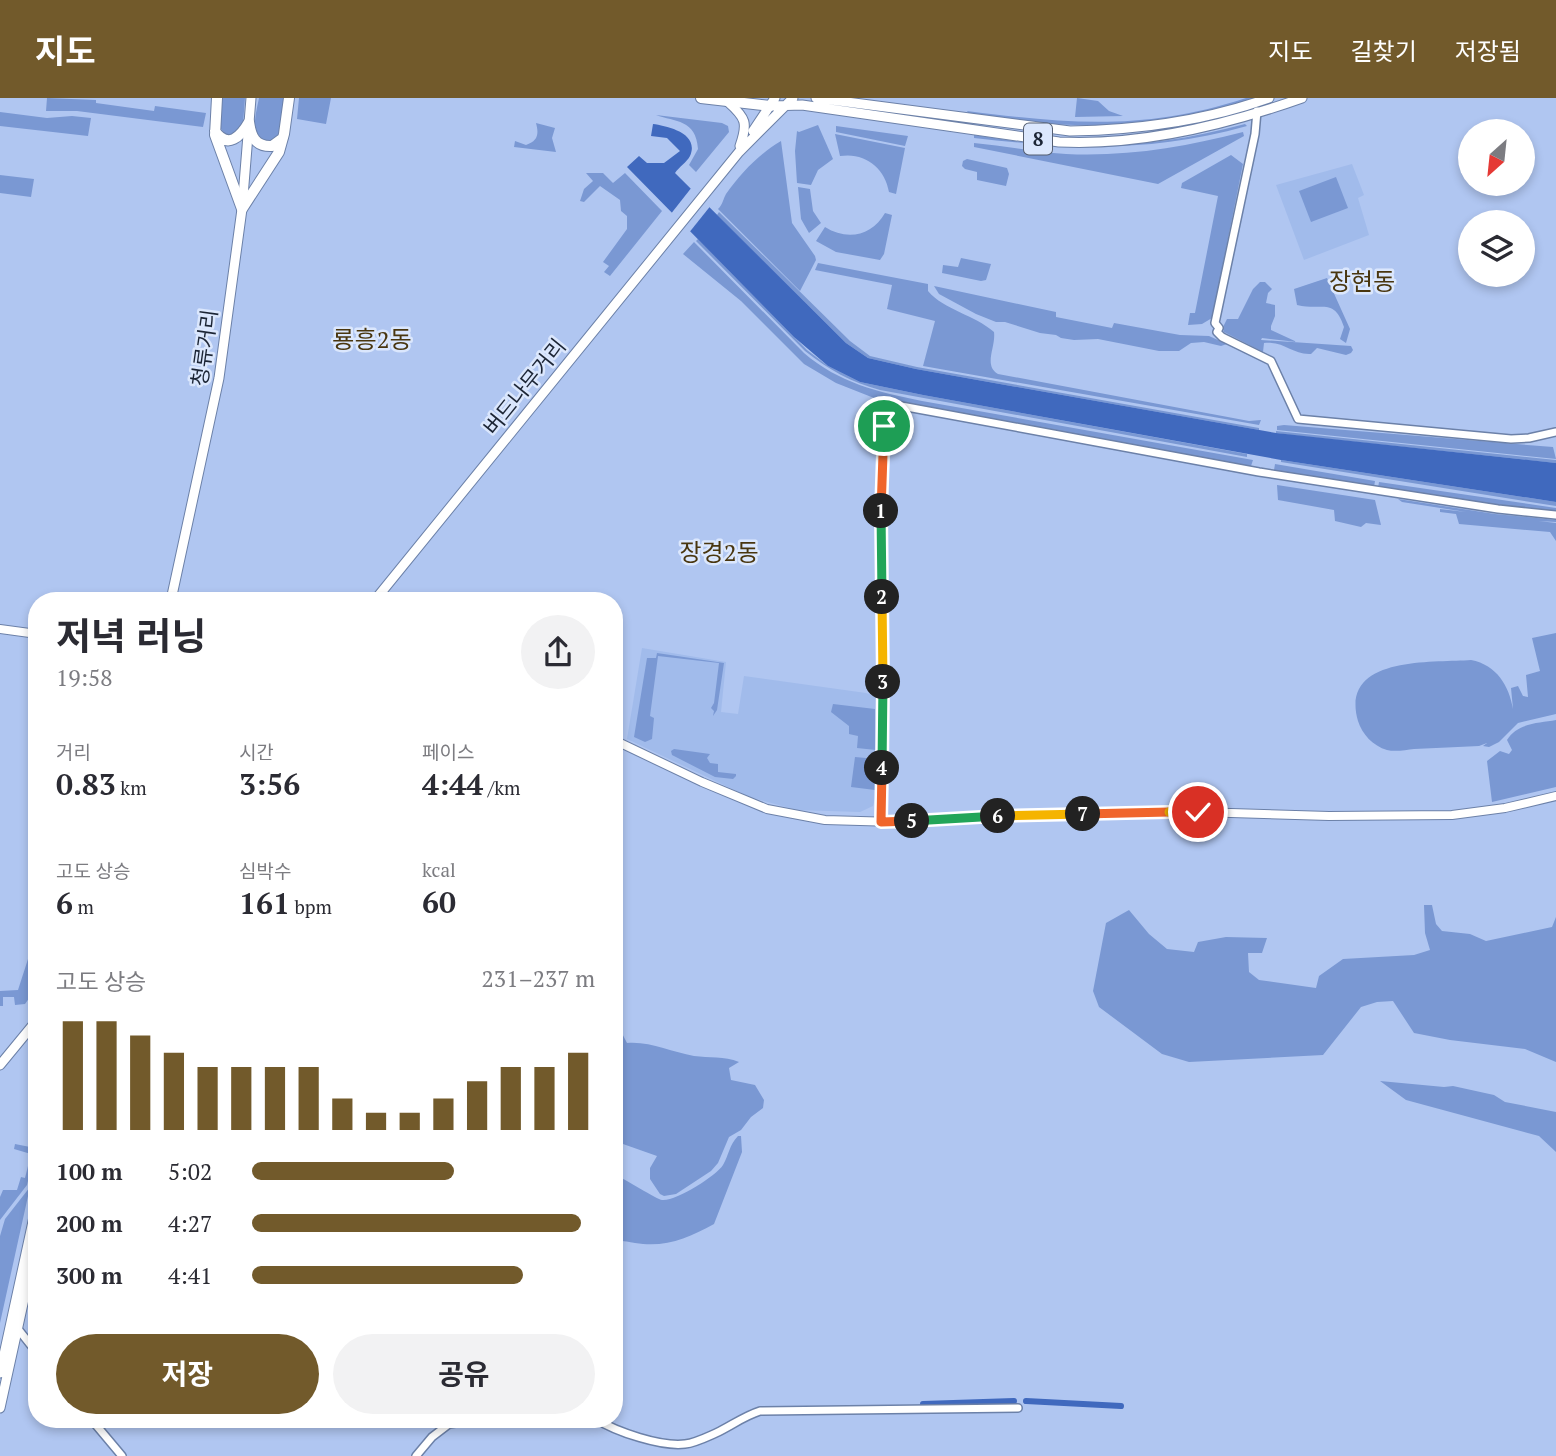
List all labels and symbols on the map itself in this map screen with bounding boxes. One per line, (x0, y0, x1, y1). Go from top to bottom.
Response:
north arrow (1458, 119, 1535, 196)
road number: 8 (1024, 123, 1052, 154)
district label: 장현동 (1329, 265, 1395, 297)
street label: 청류거리 (185, 308, 223, 388)
district label: 룡흥2동 (332, 323, 412, 355)
street label: 버드나무거리 (477, 333, 572, 440)
pin (854, 396, 914, 456)
pin: 1 (864, 494, 898, 528)
district label: 장경2동 (679, 536, 759, 568)
pin: 2 (864, 580, 900, 614)
pin: 3 (866, 664, 900, 700)
pin: 4 (864, 750, 900, 786)
pin (1168, 782, 1228, 842)
pin: 7 (1066, 796, 1100, 832)
pin: 6 (981, 798, 1016, 834)
pin: 5 (894, 804, 930, 838)

